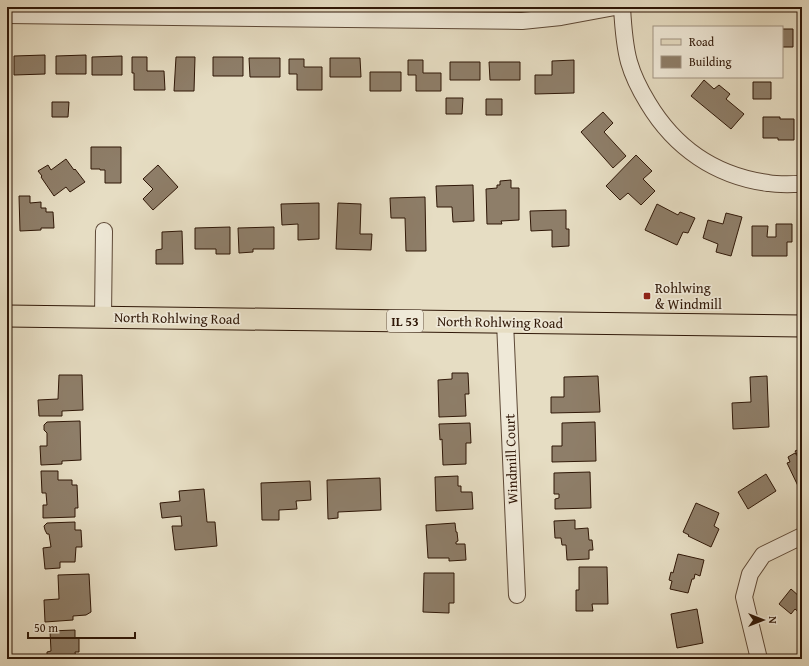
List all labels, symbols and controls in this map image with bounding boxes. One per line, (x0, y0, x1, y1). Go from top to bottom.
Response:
legend (653, 26, 783, 78)
text: Road (689, 33, 715, 50)
text: Building (689, 53, 732, 70)
place label: Rohlwing & Windmill (655, 278, 722, 314)
marker: Rohlwing & Windmill (642, 291, 652, 301)
street label: North Rohlwing Road (114, 307, 241, 329)
road number: IL 53 (387, 310, 423, 332)
street label: North Rohlwing Road (437, 311, 564, 333)
street label: Windmill Court (499, 413, 523, 505)
north arrow (743, 600, 783, 640)
scale bar (28, 614, 135, 640)
text: N (765, 616, 781, 624)
text: 50 m (34, 619, 58, 636)

